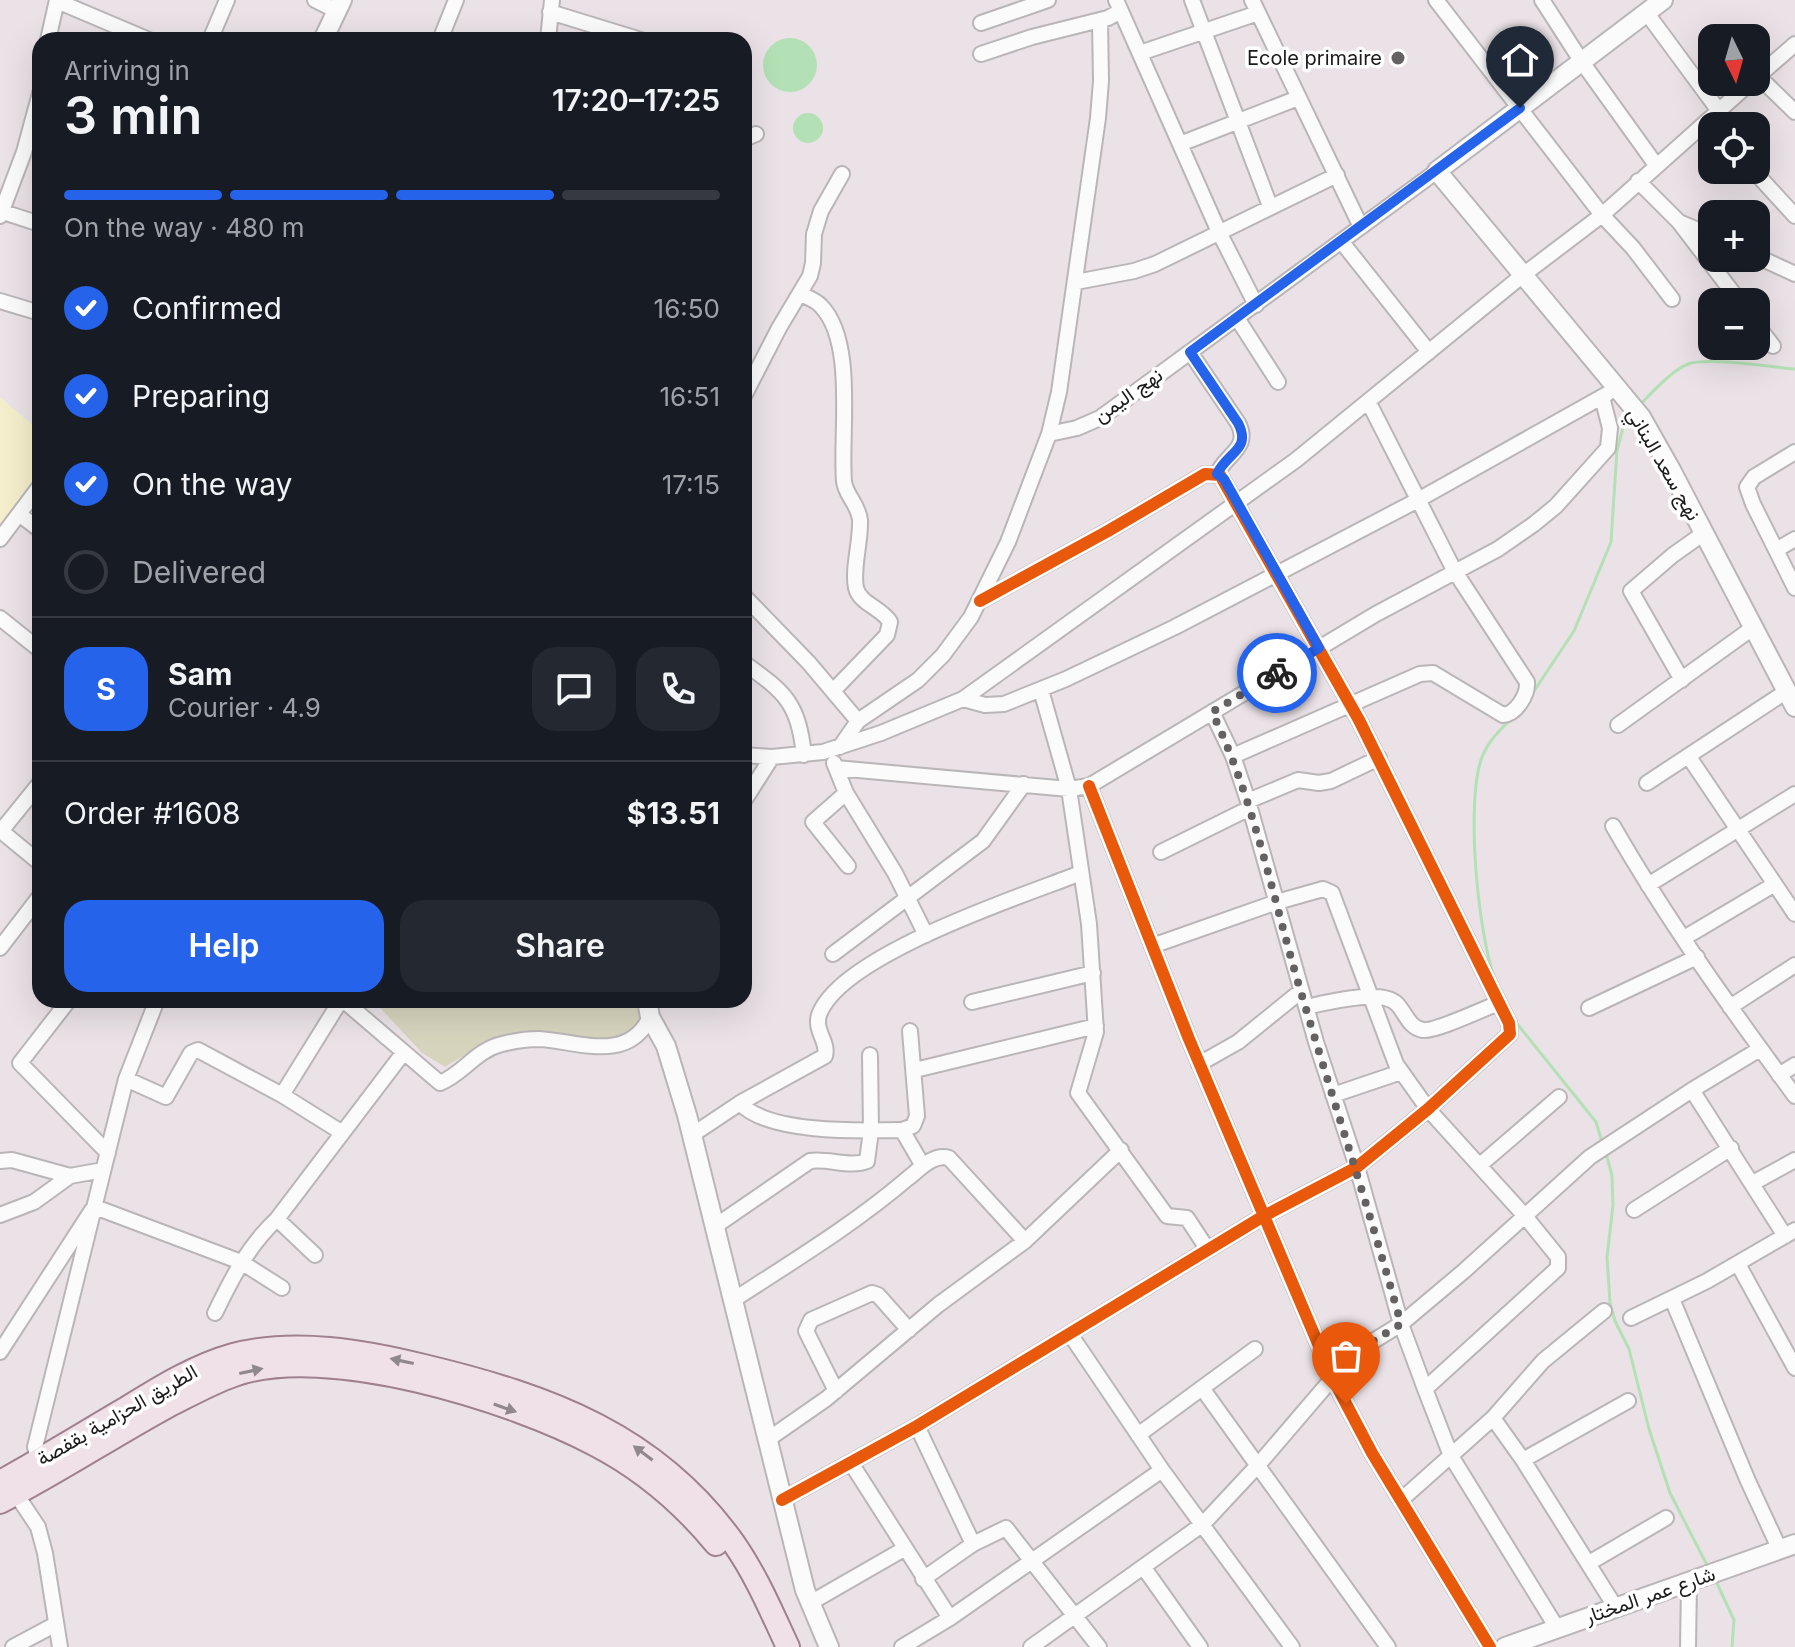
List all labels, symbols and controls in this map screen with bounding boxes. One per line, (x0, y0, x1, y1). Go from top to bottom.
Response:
north arrow (1698, 24, 1770, 96)
map controls (1698, 24, 1770, 360)
pin (1486, 26, 1554, 108)
icon: home (1498, 38, 1542, 82)
place label: Ecole primaire (1247, 46, 1382, 70)
marker: Ecole primaire (1389, 49, 1407, 67)
text: Arriving in (64, 55, 190, 86)
text: 17:20–17:25 (552, 82, 720, 118)
text: 3 min (64, 84, 202, 147)
button: locate (1698, 112, 1770, 184)
button: + (1698, 200, 1770, 272)
text: On the way · 480 m (64, 212, 305, 243)
icon: check (64, 286, 108, 330)
button: − (1698, 288, 1770, 360)
text: Confirmed (132, 290, 282, 326)
text: 16:50 (654, 293, 720, 324)
street label: نهج اليمن (1089, 363, 1168, 429)
icon: check (64, 374, 108, 418)
text: Preparing (132, 378, 270, 414)
text: 16:51 (659, 381, 720, 412)
street label: نهج سعد البناني (1618, 403, 1706, 527)
icon: check (64, 462, 108, 506)
text: On the way (132, 466, 292, 502)
text: 17:15 (662, 469, 720, 500)
text: Delivered (132, 554, 266, 590)
courier (1237, 633, 1317, 713)
button: chat (532, 647, 616, 731)
button: phone (636, 647, 720, 731)
icon: bike (1255, 651, 1299, 695)
text: Sam (168, 656, 232, 692)
text: S (96, 671, 116, 707)
text: Courier · 4.9 (168, 692, 321, 723)
text: Order #1608 (64, 795, 241, 831)
text: $13.51 (627, 795, 720, 831)
button: Help (64, 900, 384, 992)
button: Share (400, 900, 720, 992)
pin (1312, 1322, 1380, 1404)
icon: bag (1324, 1334, 1368, 1378)
one-way arrow (389, 1354, 414, 1367)
street label: الطريق الحزامية بقفصة (33, 1359, 202, 1472)
one-way arrow (238, 1364, 263, 1377)
one-way arrow (493, 1402, 517, 1414)
one-way arrow (633, 1445, 653, 1461)
street label: شارع عمر المختار (1581, 1561, 1719, 1631)

